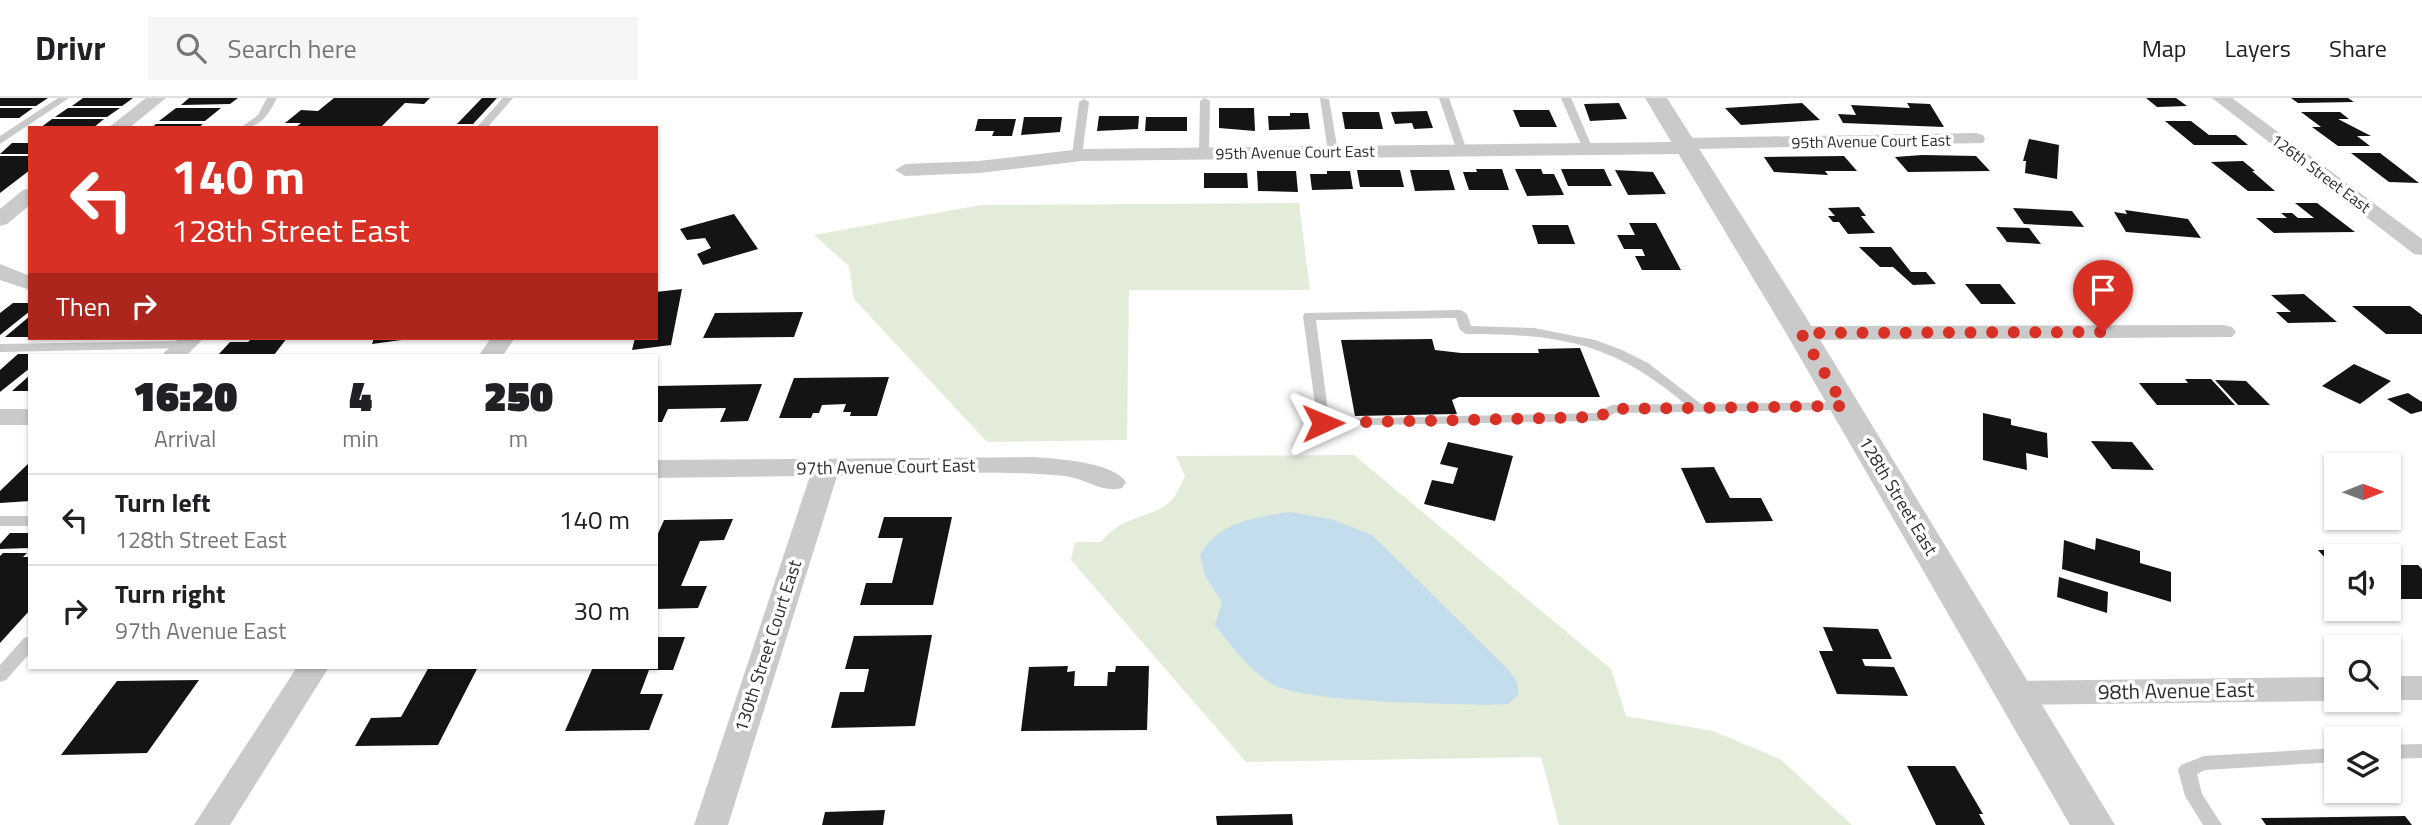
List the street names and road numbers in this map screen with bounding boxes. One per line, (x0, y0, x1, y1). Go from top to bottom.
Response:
street label: 95th Avenue Court East (1791, 128, 1951, 154)
street label: 126th Street East (2266, 128, 2376, 219)
street label: 95th Avenue Court East (1215, 139, 1375, 165)
street label: 128th Street East (1852, 431, 1945, 561)
street label: 97th Avenue Court East (796, 451, 976, 482)
street label: 130th Street Court East (727, 556, 808, 735)
street label: 98th Avenue East (2098, 673, 2255, 707)

